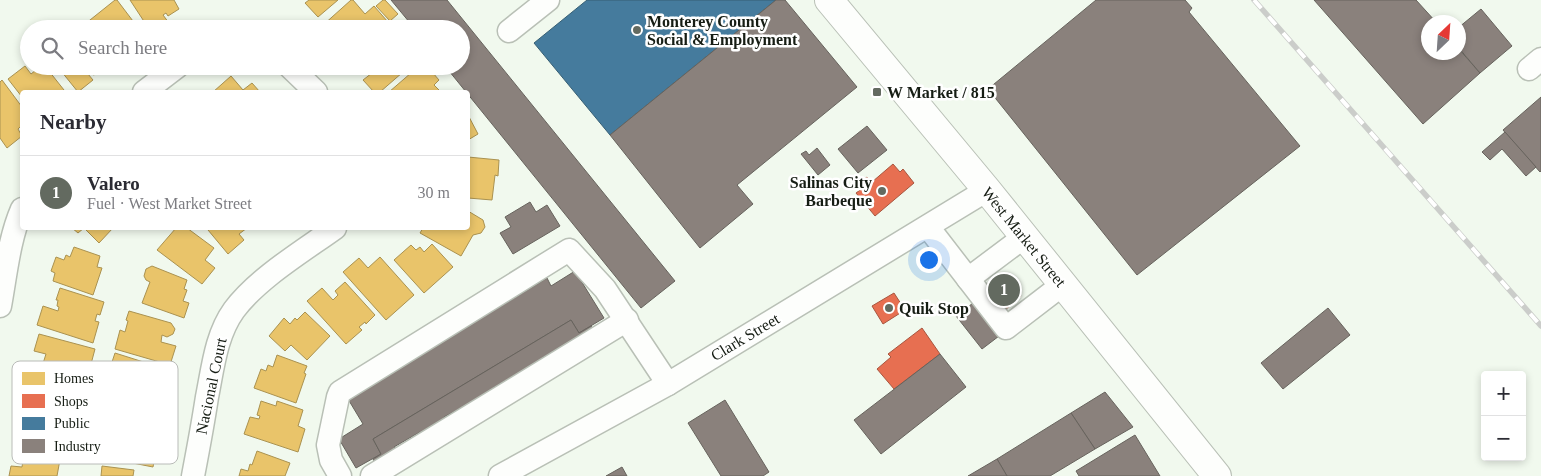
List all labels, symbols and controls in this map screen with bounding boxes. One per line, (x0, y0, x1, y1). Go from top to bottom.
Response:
place label: Monterey County Social & Employment (647, 13, 798, 49)
north arrow (1421, 15, 1466, 60)
search box (20, 20, 470, 75)
marker: Monterey County Social & Employment (631, 24, 643, 36)
icon: search (38, 34, 66, 62)
text: Search here (78, 37, 167, 58)
place label: W Market / 815 (887, 84, 995, 101)
marker: W Market / 815 (871, 86, 883, 98)
text: Nearby (40, 110, 107, 134)
text: Valero (87, 173, 140, 194)
place label: Salinas City Barbeque (790, 174, 872, 210)
text: 1 (52, 184, 60, 201)
text: 30 m (418, 184, 450, 201)
street label: West Market Street (979, 184, 1070, 291)
marker: Salinas City Barbeque (876, 185, 888, 197)
text: Fuel · West Market Street (87, 195, 252, 212)
your location (916, 247, 942, 273)
pin: 1 (988, 271, 1020, 309)
place label: Quik Stop (899, 300, 969, 318)
marker: Quik Stop (883, 302, 895, 314)
street label: Clark Street (708, 310, 783, 364)
street label: Nacional Court (192, 336, 230, 436)
legend (12, 361, 178, 464)
text: Homes (54, 371, 94, 386)
map controls (1481, 371, 1526, 461)
button: + (1481, 371, 1526, 416)
text: Shops (54, 394, 88, 409)
text: Public (54, 416, 90, 431)
button: − (1481, 416, 1526, 461)
text: Industry (54, 439, 101, 454)

